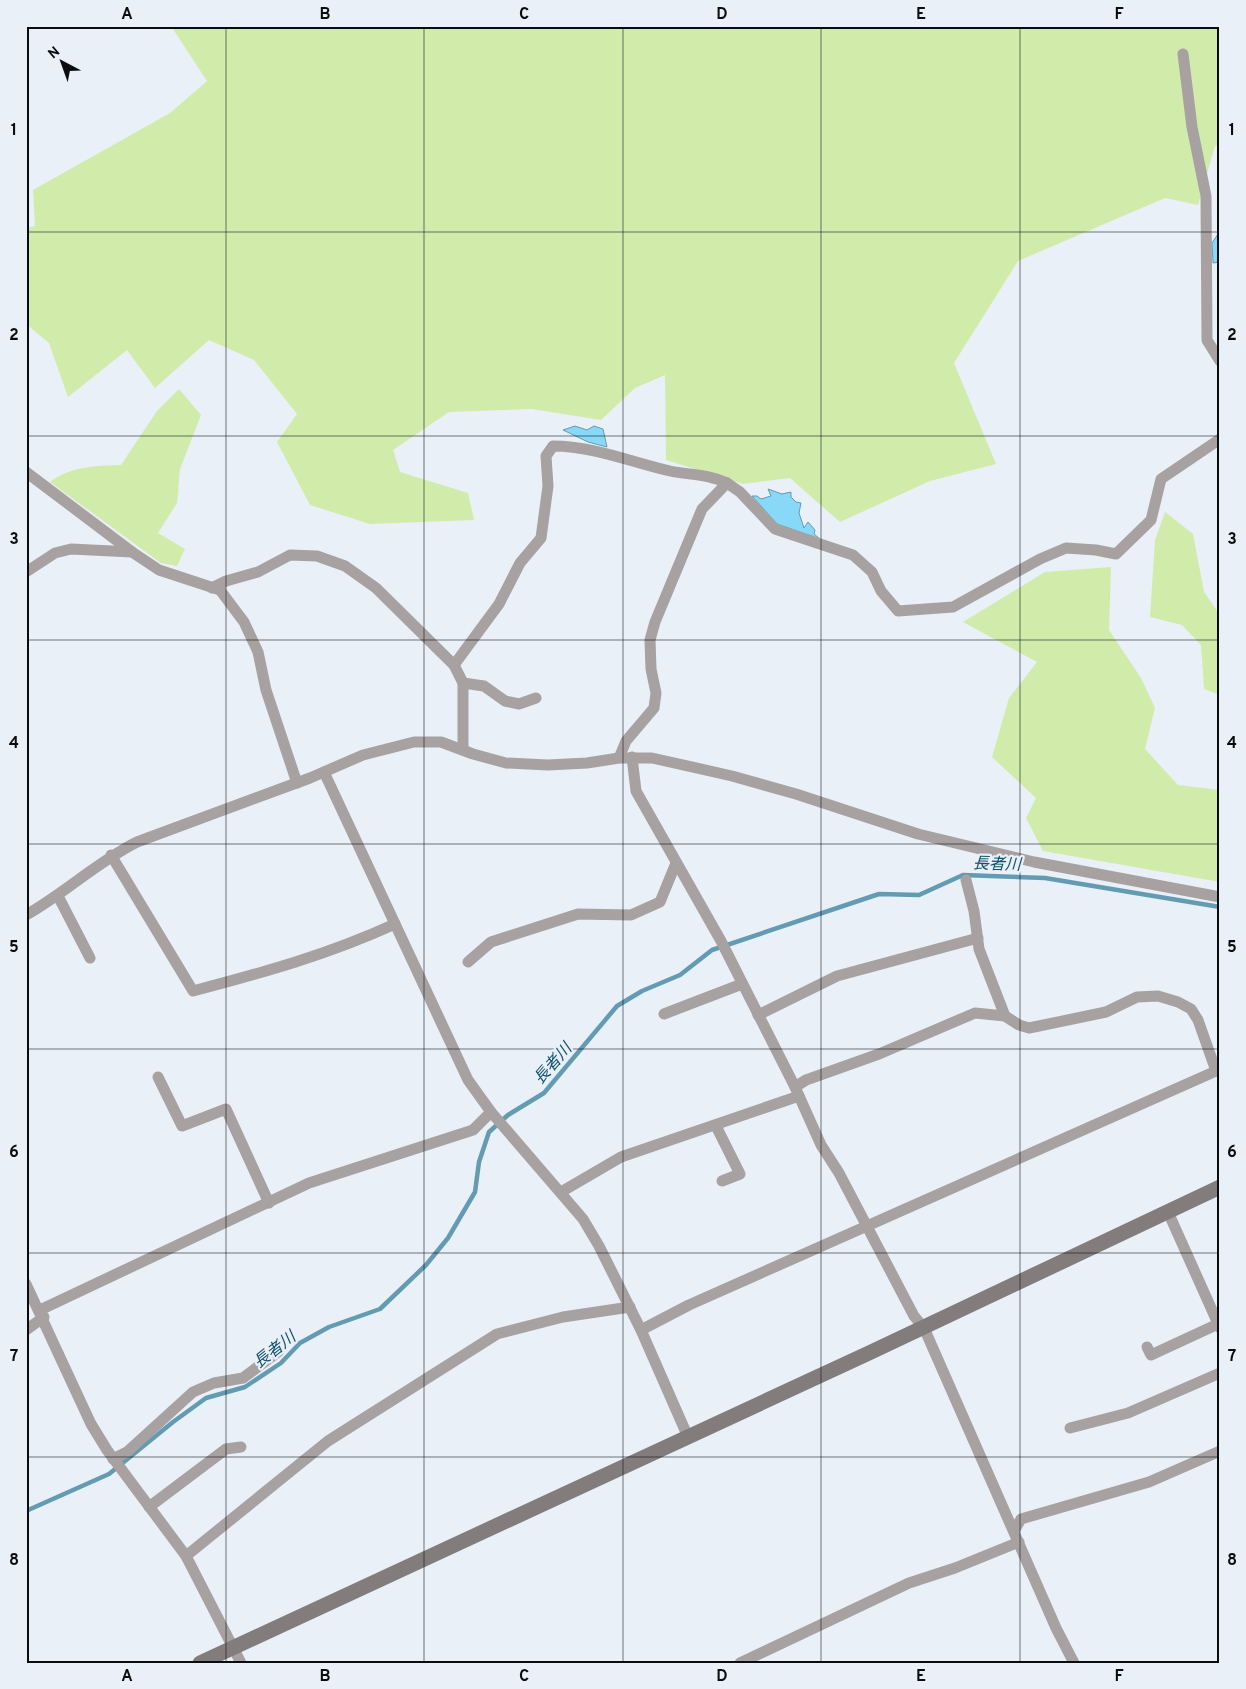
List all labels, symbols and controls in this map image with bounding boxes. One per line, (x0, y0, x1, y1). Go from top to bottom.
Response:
text: A (121, 5, 133, 25)
text: B (319, 5, 331, 25)
text: C (519, 5, 529, 25)
text: D (716, 5, 728, 25)
text: E (916, 5, 926, 25)
text: F (1114, 5, 1124, 25)
north arrow (38, 38, 88, 88)
text: N (45, 44, 64, 63)
text: 1 (11, 121, 17, 141)
text: 1 (1229, 121, 1235, 141)
text: 2 (9, 326, 19, 346)
text: 2 (1227, 326, 1237, 346)
text: 3 (9, 530, 19, 550)
text: 3 (1227, 530, 1237, 550)
text: 4 (9, 734, 19, 754)
text: 4 (1227, 734, 1237, 754)
water label: 長者川 (973, 854, 1023, 876)
text: 5 (9, 938, 19, 958)
text: 5 (1227, 938, 1237, 958)
water label: 長者川 (530, 1038, 578, 1089)
text: 6 (9, 1143, 19, 1163)
text: 6 (1227, 1143, 1237, 1163)
water label: 長者川 (250, 1327, 302, 1373)
text: 7 (10, 1347, 18, 1367)
text: 7 (1228, 1347, 1236, 1367)
text: 8 (9, 1551, 19, 1571)
text: 8 (1227, 1551, 1237, 1571)
text: A (121, 1667, 133, 1687)
text: B (319, 1667, 331, 1687)
text: C (519, 1667, 529, 1687)
text: D (716, 1667, 728, 1687)
text: E (916, 1667, 926, 1687)
text: F (1114, 1667, 1124, 1687)

